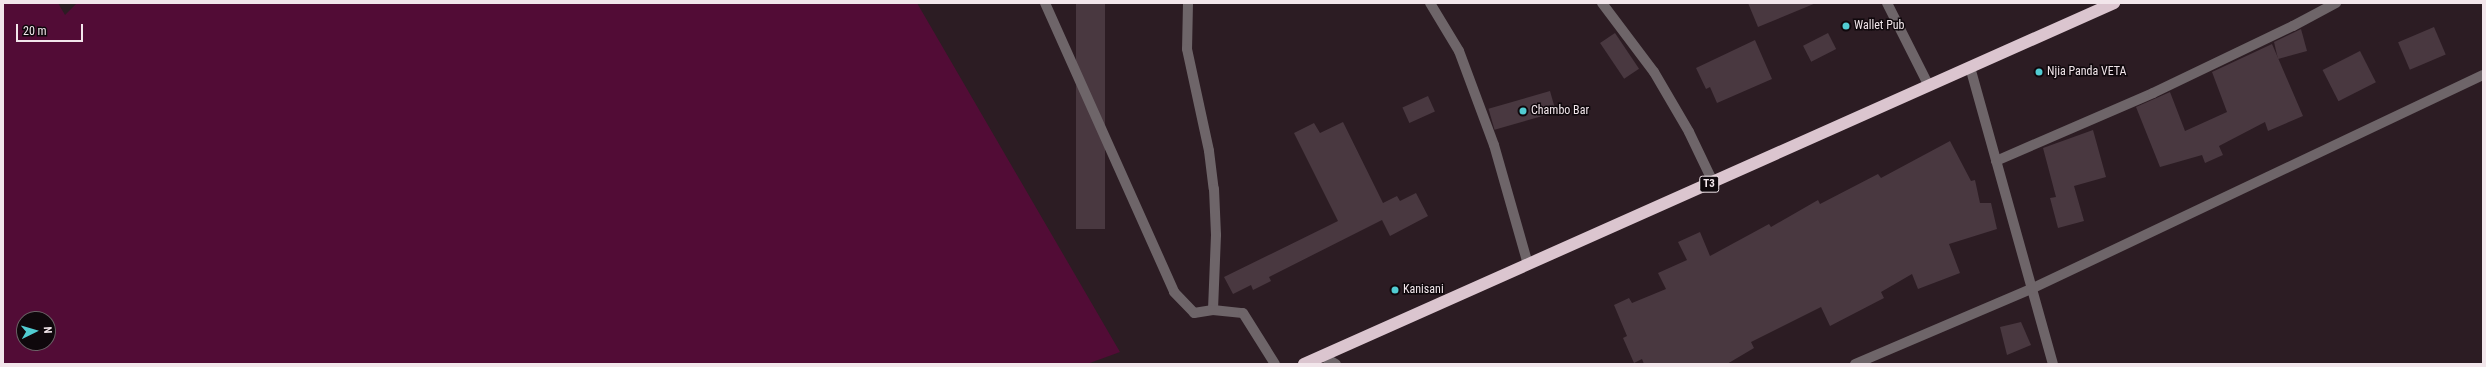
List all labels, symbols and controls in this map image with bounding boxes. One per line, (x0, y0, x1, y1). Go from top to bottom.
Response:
scale bar (18, 16, 85, 42)
place label: Wallet Pub (1854, 19, 1905, 33)
marker: Wallet Pub (1841, 21, 1851, 31)
text: 20 m (23, 24, 47, 38)
place label: Njia Panda VETA (2047, 65, 2126, 79)
marker: Njia Panda VETA (2034, 67, 2044, 77)
place label: Chambo Bar (1531, 104, 1589, 118)
marker: Chambo Bar (1518, 106, 1528, 116)
road number: T3 (1699, 175, 1719, 193)
place label: Kanisani (1403, 283, 1444, 297)
marker: Kanisani (1390, 285, 1400, 295)
north arrow (16, 311, 56, 351)
text: N (41, 326, 54, 334)

